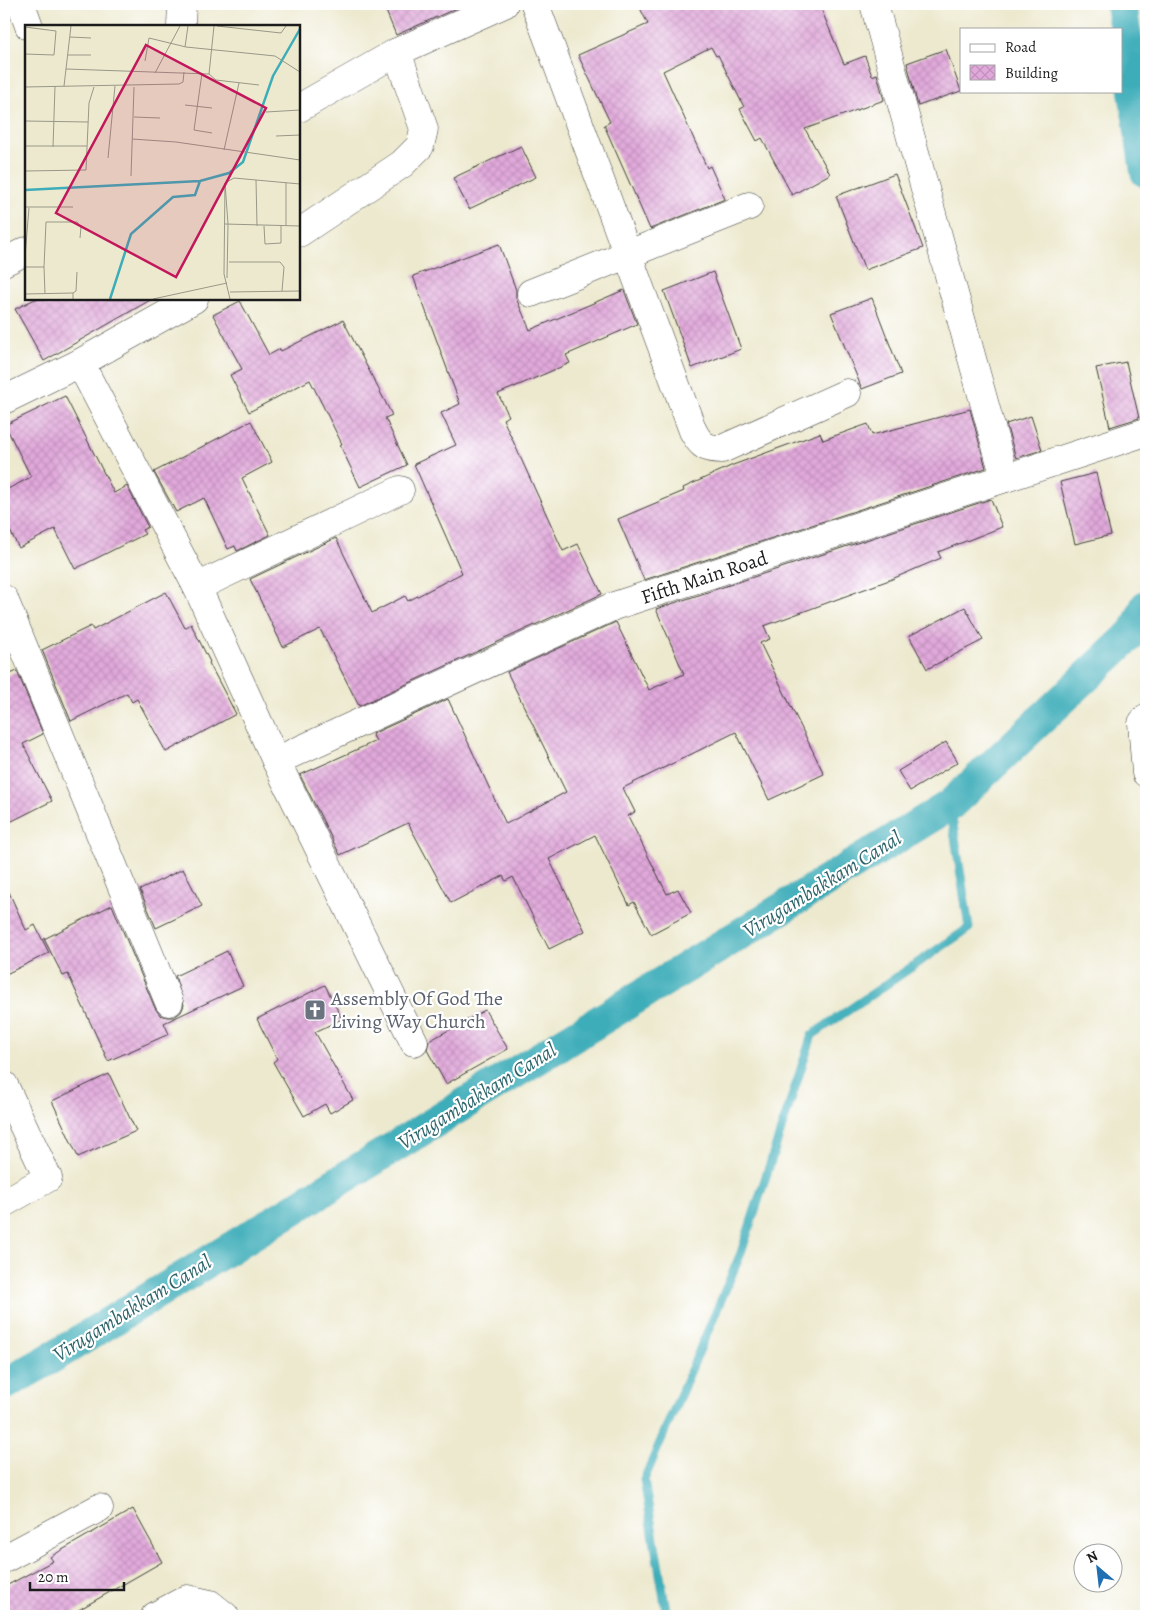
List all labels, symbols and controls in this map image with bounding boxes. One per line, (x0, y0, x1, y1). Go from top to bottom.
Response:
inset map (25, 25, 300, 300)
legend (960, 28, 1122, 92)
text: Road (1005, 37, 1037, 57)
text: Building (1005, 63, 1058, 83)
street label: Fifth Main Road (638, 544, 771, 611)
water label: Virugambakkam Canal (737, 823, 907, 944)
place label: Assembly Of God The Living Way Church (330, 985, 503, 1035)
church icon: Assembly Of God The Living Way Church (303, 998, 327, 1022)
water label: Virugambakkam Canal (392, 1035, 562, 1156)
water label: Virugambakkam Canal (47, 1247, 217, 1368)
north arrow (1072, 1542, 1122, 1592)
text: N (1083, 1546, 1101, 1568)
scale bar (30, 1560, 124, 1592)
text: 20 m (38, 1567, 69, 1587)

